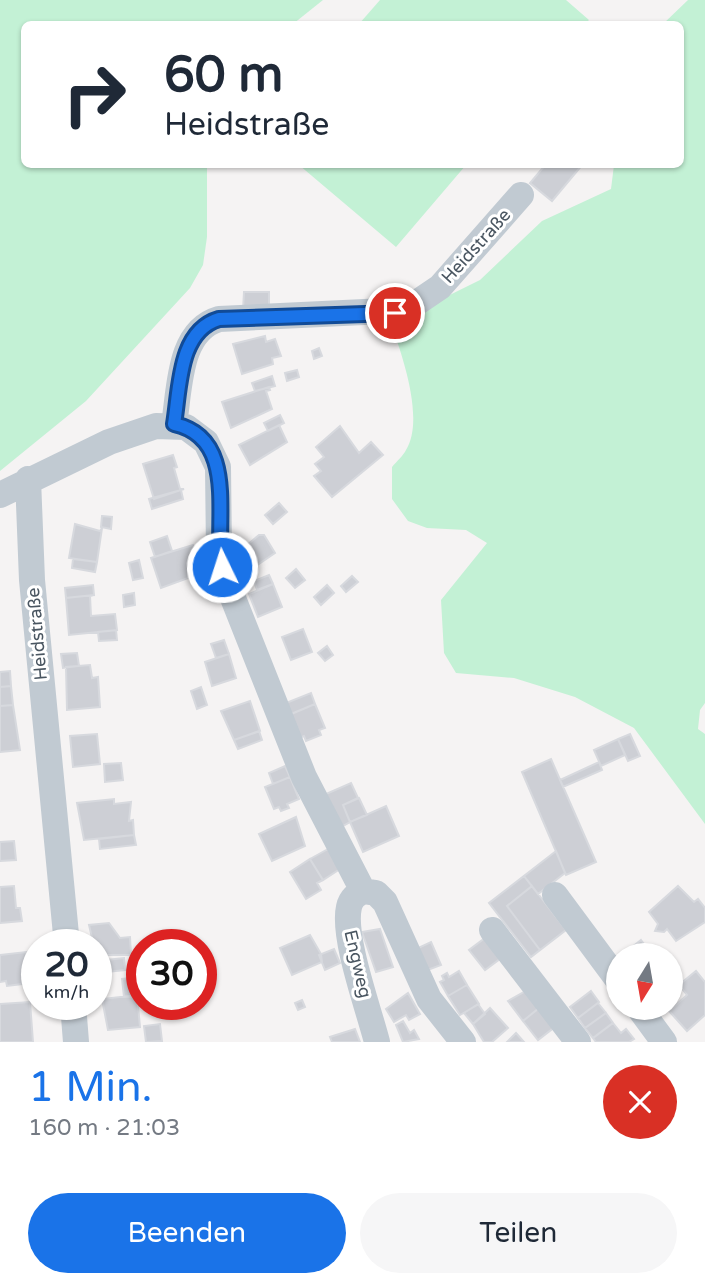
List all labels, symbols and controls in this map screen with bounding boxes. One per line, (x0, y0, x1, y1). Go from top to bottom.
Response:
text: 60 m (164, 46, 283, 105)
icon: right (49, 49, 140, 140)
text: Heidstraße (164, 106, 329, 144)
street label: Heidstraße (437, 204, 515, 288)
pin (365, 283, 425, 343)
icon: arrive (376, 294, 414, 332)
position arrow (185, 530, 259, 604)
street label: Heidstraße (22, 587, 52, 681)
street label: Engweg (339, 928, 377, 1000)
speed limit sign: 30 (126, 929, 217, 1020)
north arrow (606, 943, 682, 1020)
map controls (606, 943, 683, 1020)
text: 20 (45, 944, 88, 986)
text: km/h (44, 981, 89, 1003)
text: 1 Min. (28, 1062, 152, 1113)
button: close (603, 1065, 677, 1139)
text: 160 m · 21:03 (28, 1114, 180, 1142)
button: Beenden (28, 1193, 346, 1273)
button: Teilen (360, 1193, 677, 1273)

